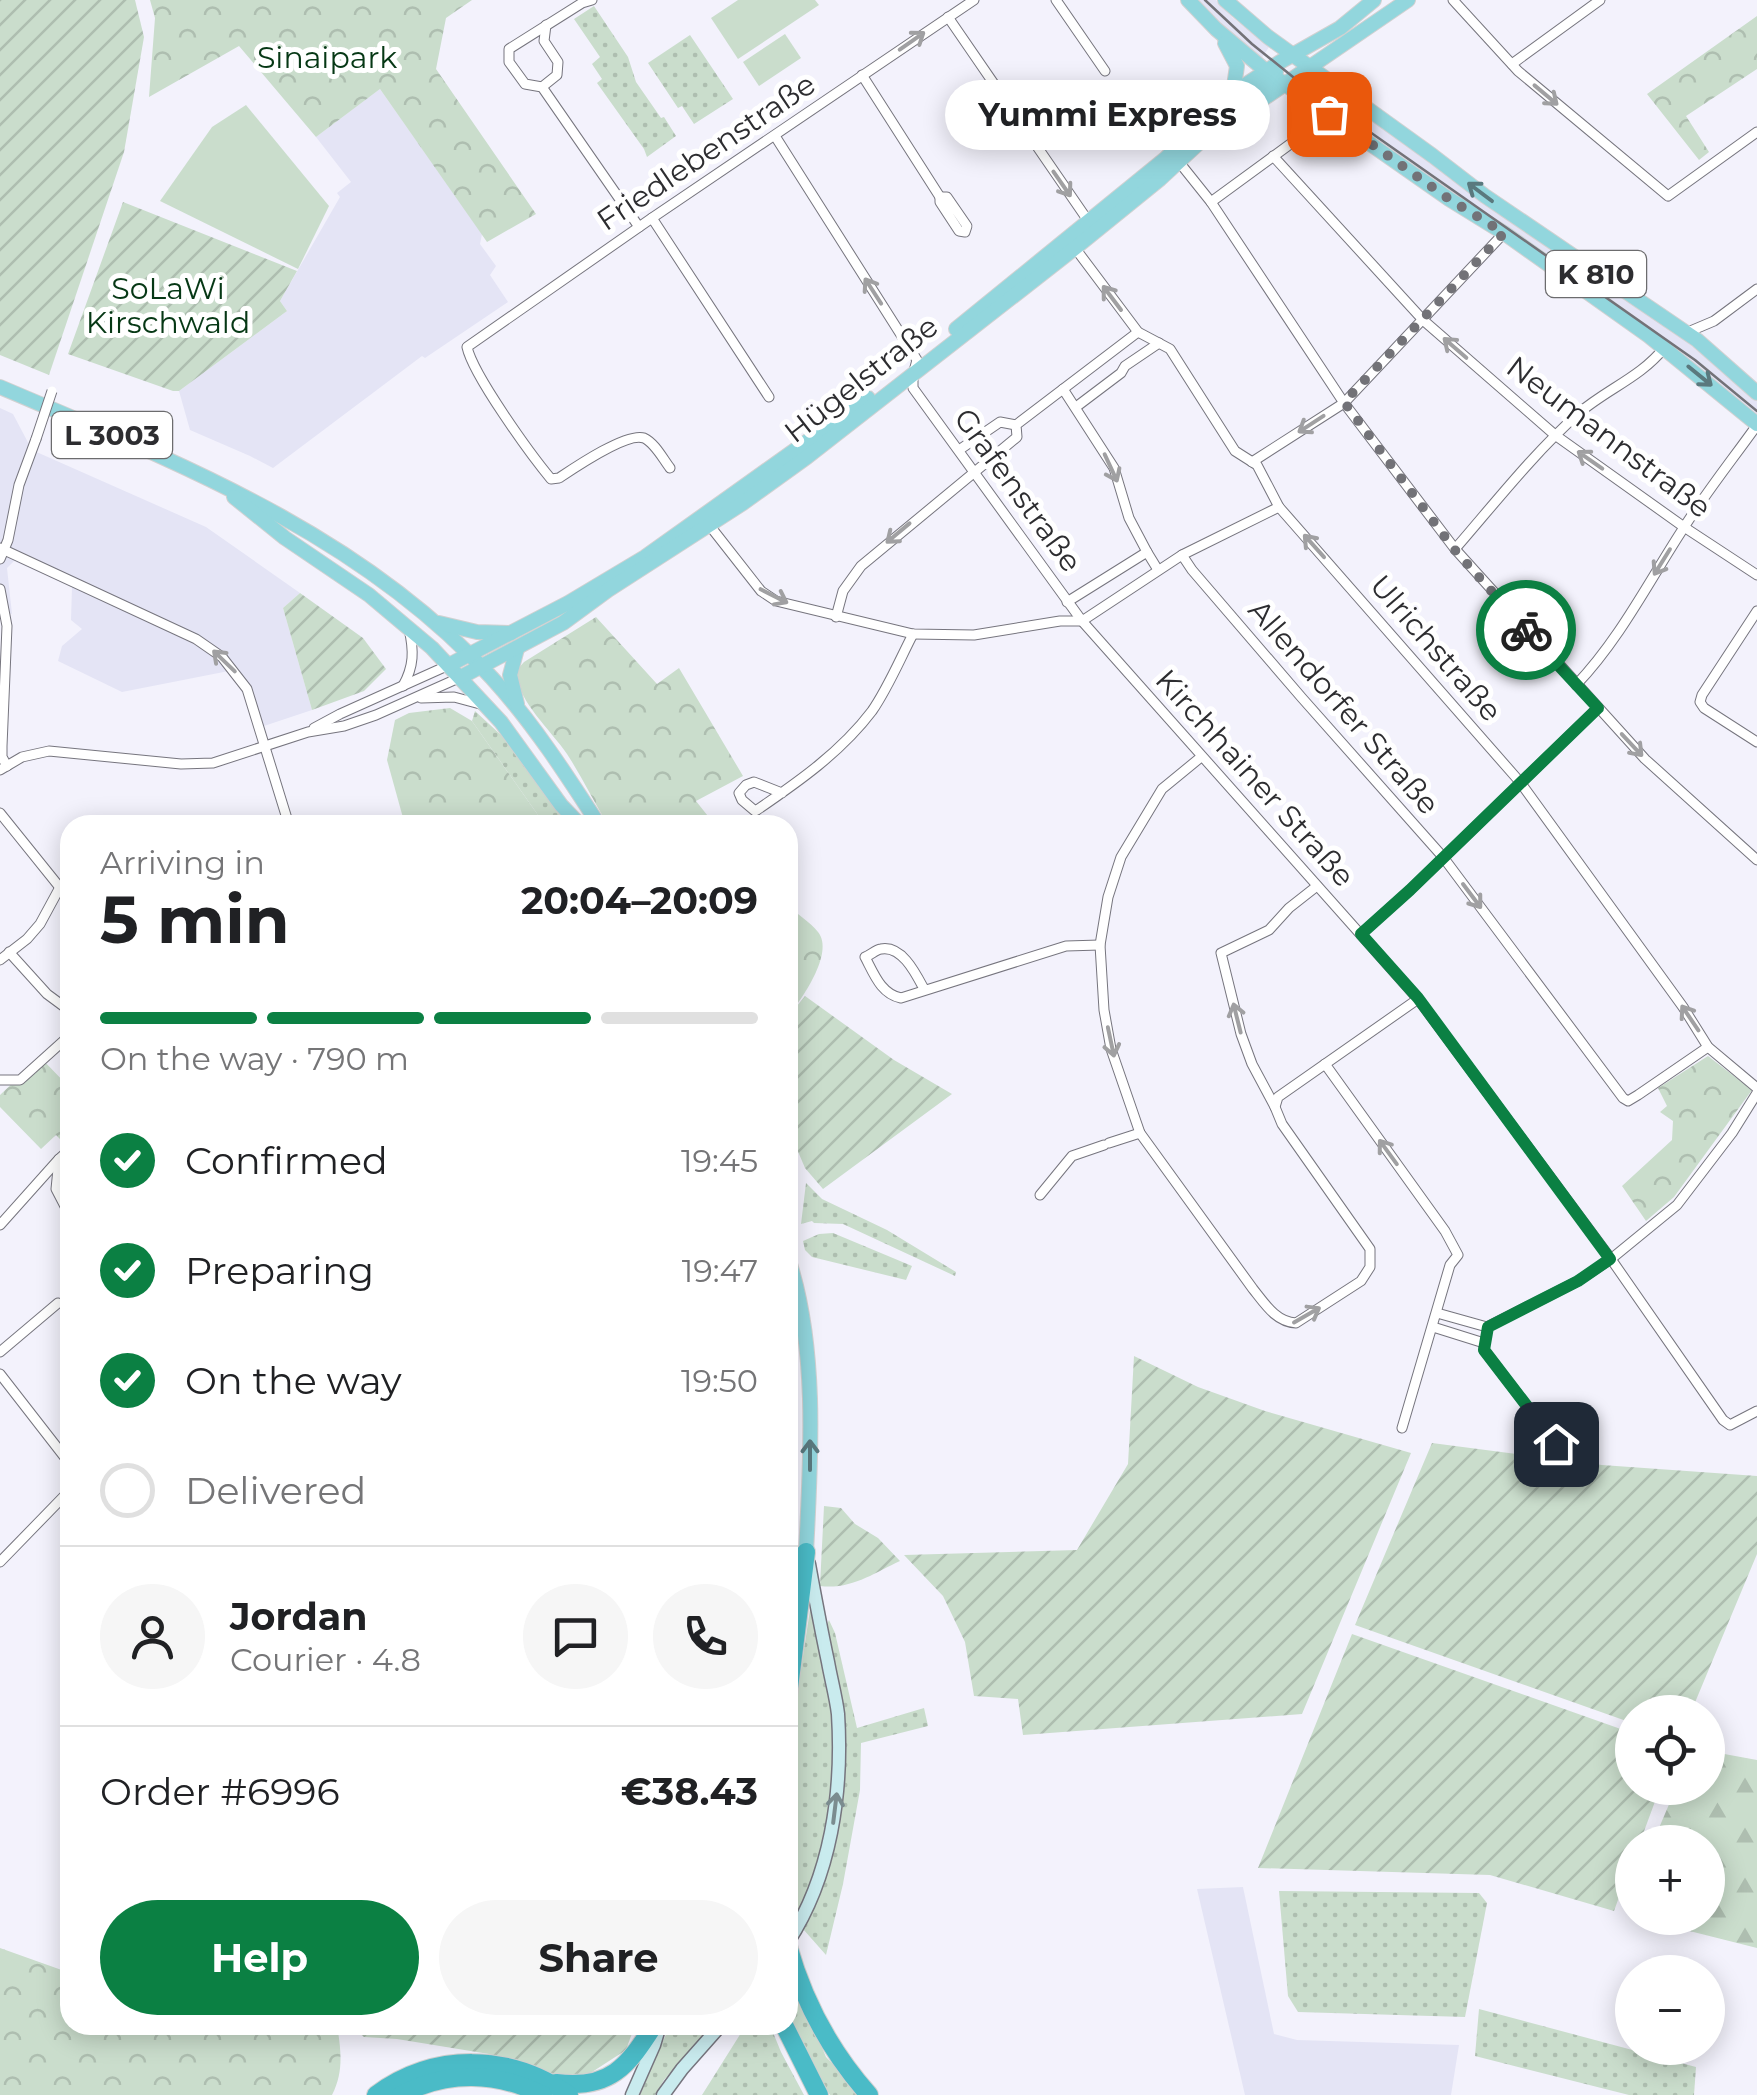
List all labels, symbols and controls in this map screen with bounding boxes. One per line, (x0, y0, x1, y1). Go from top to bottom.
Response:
one-way arrow (898, 31, 926, 52)
park label: Sinaipark (257, 39, 397, 76)
street label: Friedlebenstraße (590, 65, 822, 239)
pin (1287, 72, 1372, 157)
callout: Yummi Express (944, 79, 1269, 149)
one-way arrow (1532, 83, 1558, 105)
icon: bag (1302, 87, 1357, 142)
text: Yummi Express (978, 95, 1237, 134)
one-way arrow (1051, 170, 1072, 197)
one-way arrow (1467, 182, 1494, 203)
road number: K 810 (1546, 251, 1646, 297)
park label: SoLaWi Kirschwald (86, 270, 250, 341)
one-way arrow (862, 278, 883, 306)
one-way arrow (1102, 285, 1123, 313)
street label: Hügelstraße (777, 308, 945, 450)
one-way arrow (1443, 336, 1468, 359)
street label: Neumannstraße (1500, 348, 1718, 526)
one-way arrow (1686, 365, 1712, 387)
street label: Grafenstraße (946, 401, 1090, 579)
road number: L 3003 (52, 412, 172, 458)
one-way arrow (1297, 414, 1325, 434)
one-way arrow (1577, 450, 1604, 471)
one-way arrow (1103, 452, 1121, 482)
one-way arrow (886, 522, 912, 544)
one-way arrow (1302, 534, 1325, 559)
one-way arrow (1651, 548, 1672, 576)
street label: Ulrichstraße (1362, 567, 1510, 729)
courier (1476, 580, 1576, 680)
one-way arrow (759, 588, 788, 607)
street label: Allendorfer Straße (1241, 592, 1447, 822)
icon: bike (1499, 603, 1554, 658)
one-way arrow (212, 649, 236, 673)
street label: Kirchhainer Straße (1148, 662, 1362, 894)
one-way arrow (1620, 732, 1644, 756)
text: Arriving in (100, 843, 265, 882)
text: 20:04–20:09 (521, 877, 758, 924)
text: 5 min (100, 880, 290, 959)
one-way arrow (1461, 882, 1482, 909)
one-way arrow (1227, 1003, 1246, 1034)
one-way arrow (1680, 1005, 1701, 1033)
one-way arrow (1102, 1025, 1121, 1057)
text: On the way · 790 m (100, 1039, 409, 1078)
icon: check (100, 1133, 155, 1188)
text: Confirmed (185, 1137, 388, 1184)
one-way arrow (1378, 1139, 1399, 1166)
text: 19:45 (681, 1141, 758, 1180)
icon: check (100, 1243, 155, 1298)
text: Preparing (185, 1247, 374, 1294)
text: 19:47 (682, 1251, 758, 1290)
one-way arrow (1292, 1304, 1320, 1324)
icon: check (100, 1353, 155, 1408)
text: On the way (185, 1357, 402, 1404)
text: 19:50 (681, 1361, 758, 1400)
pin (1514, 1402, 1599, 1487)
icon: home (1529, 1417, 1584, 1472)
one-way arrow (800, 1439, 820, 1472)
text: Delivered (185, 1467, 366, 1514)
button: person (100, 1584, 205, 1689)
button: chat (523, 1584, 628, 1689)
button: phone (653, 1584, 758, 1689)
text: Jordan (230, 1593, 368, 1640)
text: Courier · 4.8 (230, 1640, 421, 1679)
map controls (1615, 1695, 1725, 2065)
button: locate (1615, 1695, 1725, 1805)
text: Order #6996 (100, 1768, 340, 1815)
text: €38.43 (621, 1768, 758, 1815)
one-way arrow (826, 1793, 844, 1825)
button: + (1615, 1825, 1725, 1935)
button: Help (100, 1900, 419, 2015)
button: Share (439, 1900, 758, 2015)
button: − (1615, 1955, 1725, 2065)

